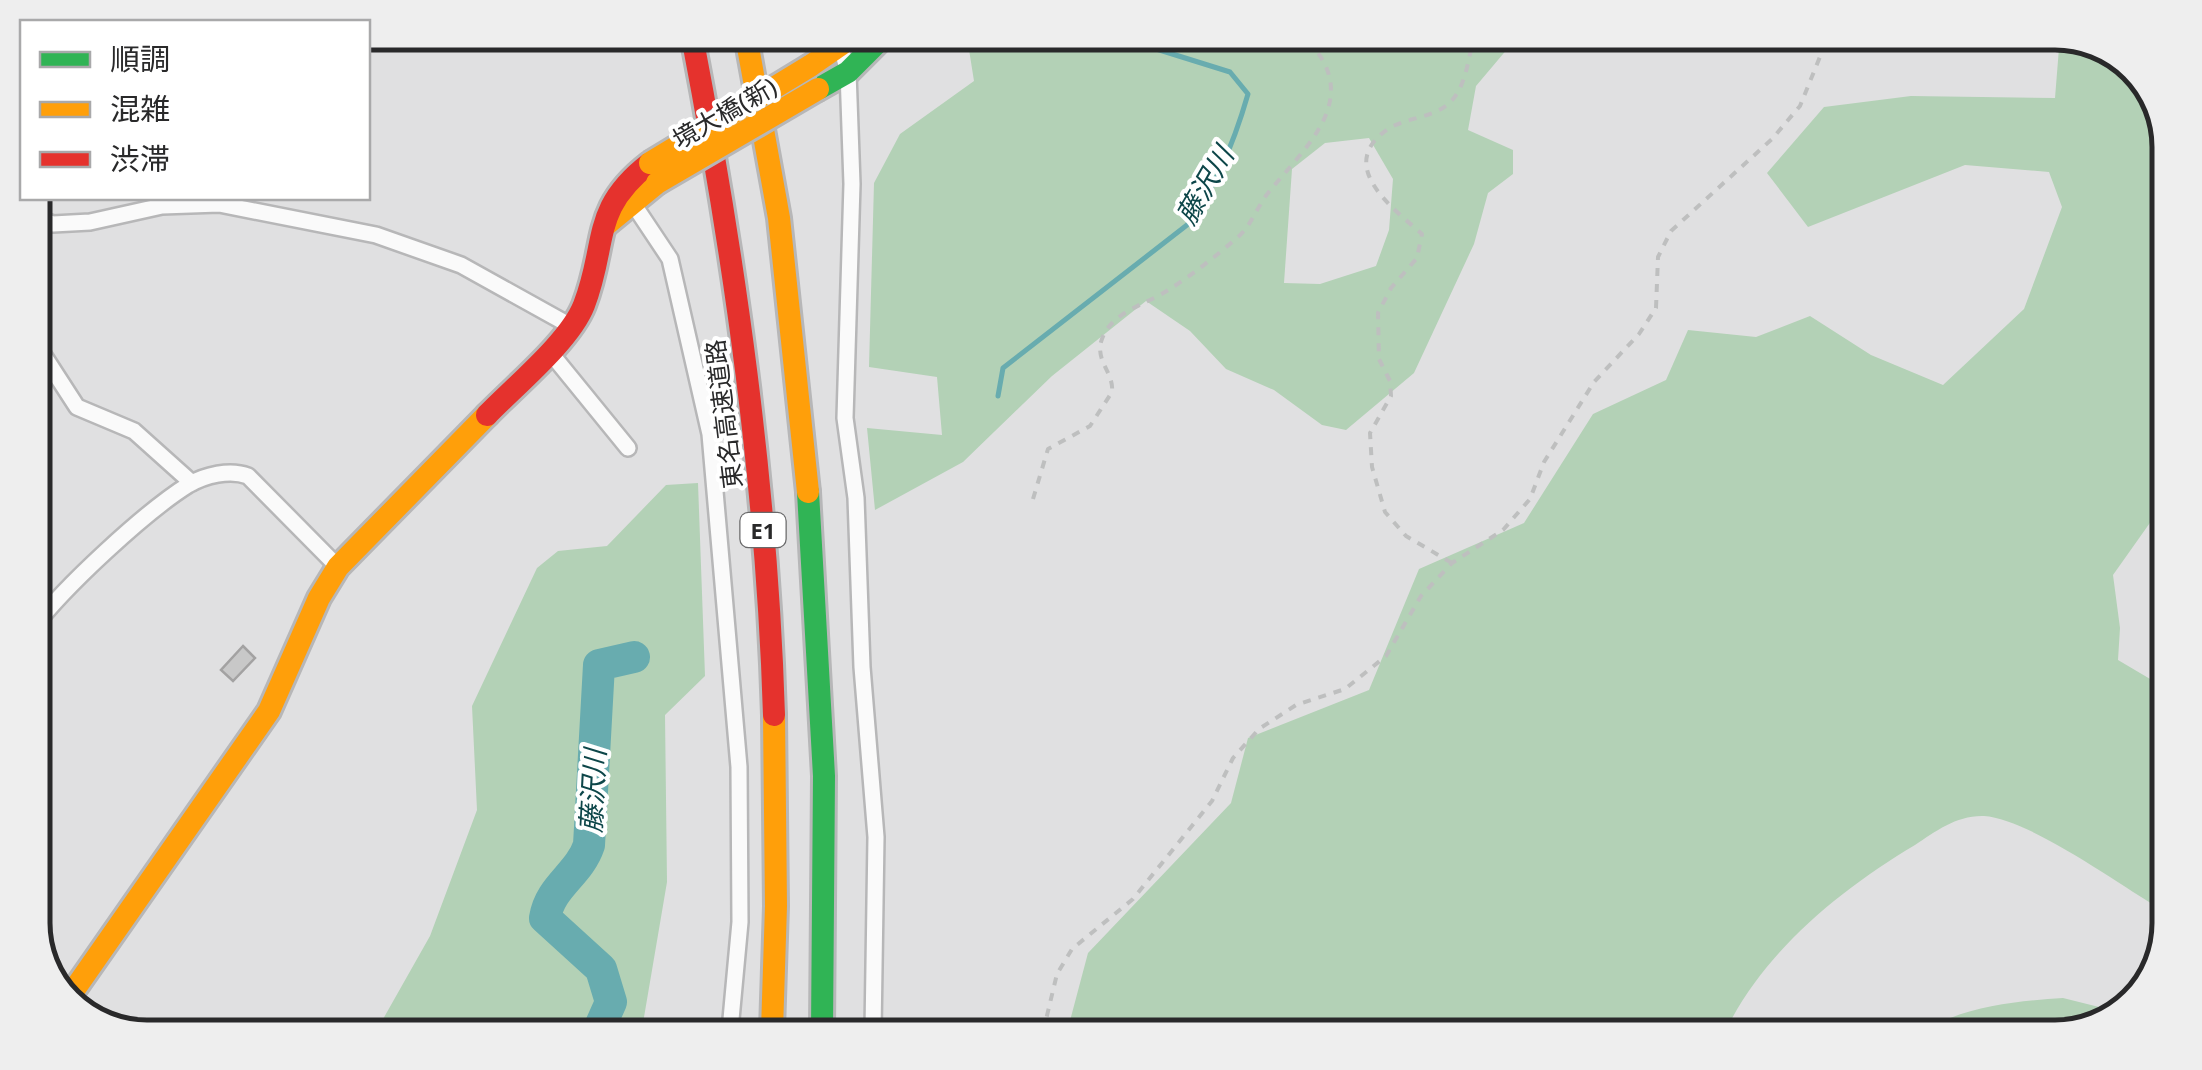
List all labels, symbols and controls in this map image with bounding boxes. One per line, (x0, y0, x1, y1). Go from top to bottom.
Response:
legend (20, 20, 370, 200)
text: 順調 (110, 38, 170, 79)
street label: 境大橋(新) (666, 69, 782, 155)
text: 混雑 (110, 88, 170, 129)
water label: 藤沢川 (1167, 137, 1243, 231)
text: 渋滞 (110, 138, 170, 179)
street label: 東名高速道路 (697, 337, 749, 491)
road number: E1 (740, 513, 786, 547)
water label: 藤沢川 (571, 745, 613, 834)

